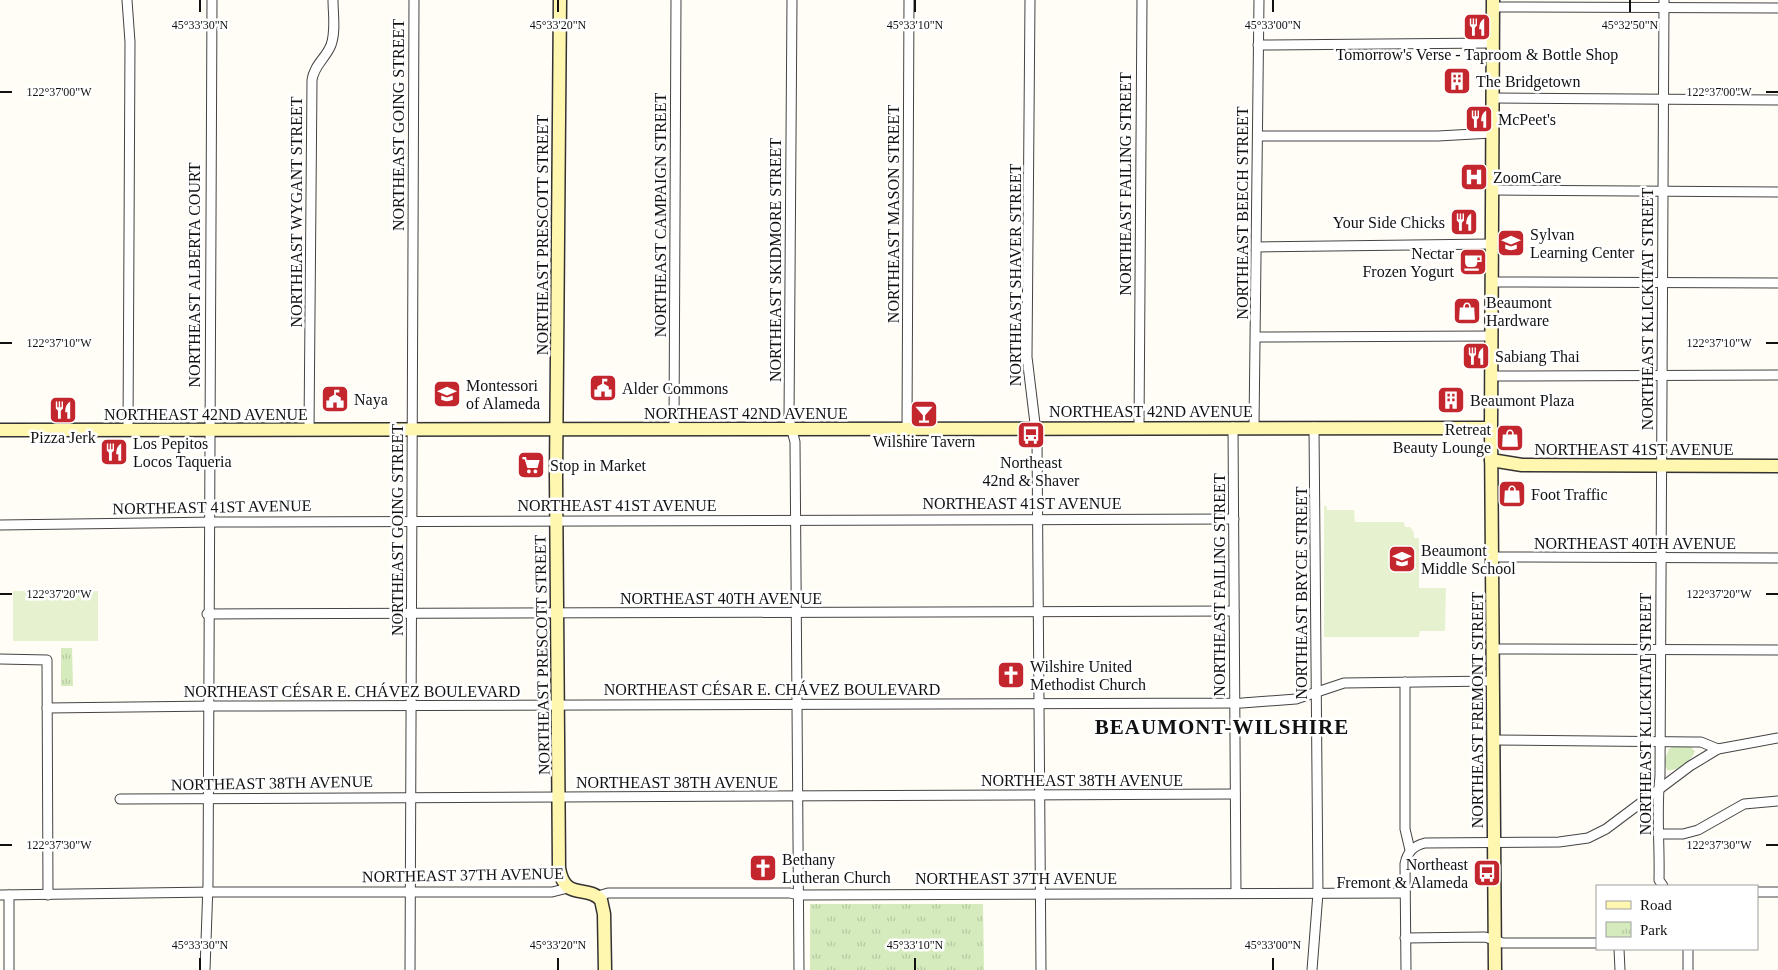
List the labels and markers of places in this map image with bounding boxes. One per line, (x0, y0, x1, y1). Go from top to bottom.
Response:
restaurant icon: Tomorrow's Verse - Taproom & Bottle Shop (1462, 12, 1492, 42)
place label: Tomorrow's Verse - Taproom & Bottle Shop (1336, 46, 1618, 64)
building icon: The Bridgetown (1442, 66, 1472, 96)
place label: The Bridgetown (1476, 73, 1580, 91)
restaurant icon: McPeet's (1464, 104, 1494, 134)
place label: McPeet's (1498, 111, 1556, 128)
hospital icon: ZoomCare (1459, 162, 1489, 192)
place label: ZoomCare (1493, 169, 1561, 186)
restaurant icon: Your Side Chicks (1449, 207, 1479, 237)
place label: Your Side Chicks (1333, 214, 1445, 231)
place label: Sylvan Learning Center (1530, 226, 1635, 262)
school or university icon: Sylvan Learning Center (1496, 228, 1526, 258)
place label: Nectar Frozen Yogurt (1362, 245, 1455, 281)
cafe icon: Nectar Frozen Yogurt (1458, 247, 1488, 277)
place label: Beaumont Hardware (1486, 294, 1552, 329)
shop icon: Beaumont Hardware (1452, 296, 1482, 326)
restaurant icon: Sabiang Thai (1461, 341, 1491, 371)
place label: Sabiang Thai (1495, 348, 1580, 366)
public building icon: Alder Commons (588, 373, 618, 403)
place label: Montessori of Alameda (466, 377, 540, 412)
school or university icon: Montessori of Alameda (432, 379, 462, 409)
place label: Alder Commons (622, 380, 728, 397)
public building icon: Naya (320, 384, 350, 414)
building icon: Beaumont Plaza (1436, 385, 1466, 415)
place label: Naya (354, 391, 388, 409)
place label: Beaumont Plaza (1470, 392, 1574, 409)
restaurant icon: Pizza Jerk (48, 395, 78, 425)
bar icon: Wilshire Tavern (909, 399, 939, 429)
bus stop icon: Northeast 42nd & Shaver (1016, 420, 1046, 450)
place label: Retreat Beauty Lounge (1393, 421, 1492, 457)
shop icon: Retreat Beauty Lounge (1495, 423, 1525, 453)
place label: Pizza Jerk (30, 429, 96, 446)
place label: Wilshire Tavern (873, 433, 975, 450)
place label: Los Pepitos Locos Taqueria (133, 435, 232, 471)
restaurant icon: Los Pepitos Locos Taqueria (99, 437, 129, 467)
supermarket icon: Stop in Market (516, 450, 546, 480)
place label: Northeast 42nd & Shaver (983, 454, 1080, 489)
place label: Stop in Market (550, 457, 647, 475)
shop icon: Foot Traffic (1497, 479, 1527, 509)
place label: Foot Traffic (1531, 486, 1608, 503)
place label: Beaumont Middle School (1421, 542, 1516, 577)
school or university icon: Beaumont Middle School (1387, 544, 1417, 574)
place label: Wilshire United Methodist Church (1030, 658, 1146, 693)
church icon: Wilshire United Methodist Church (996, 660, 1026, 690)
place label: Bethany Lutheran Church (782, 851, 891, 886)
church icon: Bethany Lutheran Church (748, 853, 778, 883)
place label: Northeast Fremont & Alameda (1336, 856, 1469, 891)
bus stop icon: Northeast Fremont & Alameda (1472, 858, 1502, 888)

